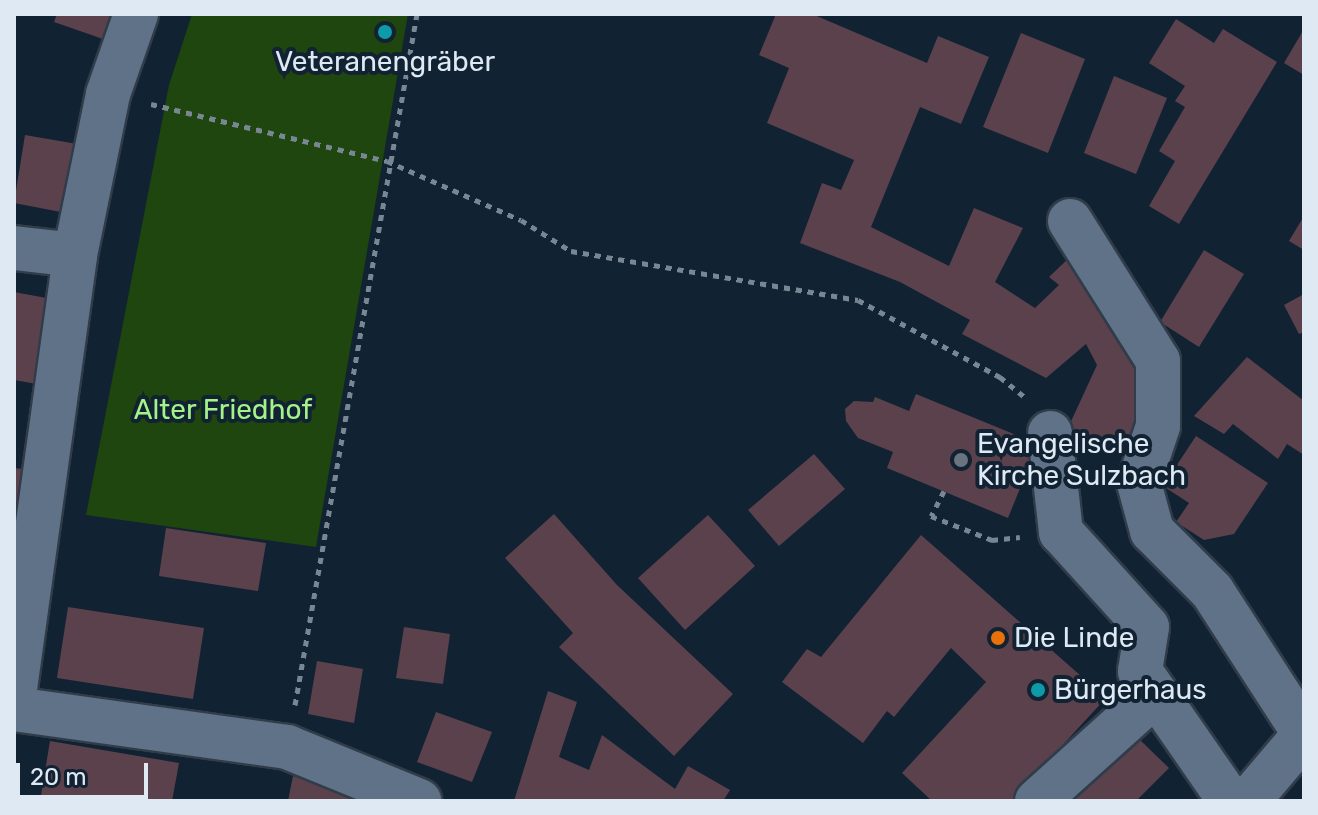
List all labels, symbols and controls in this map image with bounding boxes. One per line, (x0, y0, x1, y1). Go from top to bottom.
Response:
marker: Veteranengräber (376, 23, 394, 41)
place label: Veteranengräber (275, 45, 495, 79)
park label: Alter Friedhof (133, 393, 313, 427)
place label: Evangelische Kirche Sulzbach (977, 427, 1186, 493)
marker: Evangelische Kirche Sulzbach (952, 451, 970, 469)
place label: Die Linde (1014, 621, 1134, 655)
marker: Die Linde (989, 629, 1007, 647)
place label: Bürgerhaus (1054, 673, 1207, 707)
marker: Bürgerhaus (1029, 681, 1047, 699)
scale bar (20, 747, 152, 797)
text: 20 m (30, 763, 87, 791)

